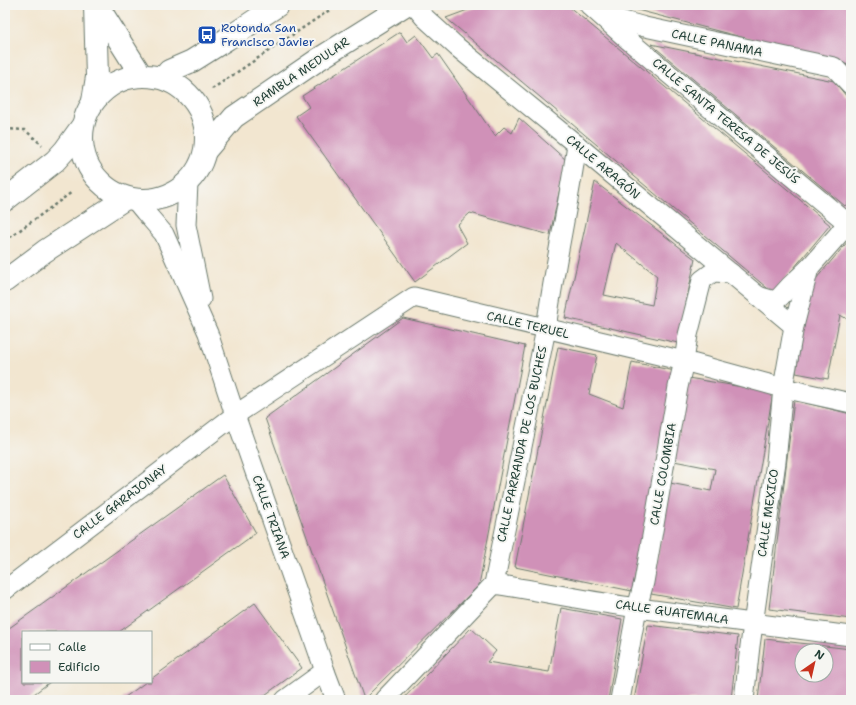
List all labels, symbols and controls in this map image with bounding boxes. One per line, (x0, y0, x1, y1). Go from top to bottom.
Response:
place label: Rotonda San Francisco Javier (221, 20, 315, 50)
bus stop icon: Rotonda San Francisco Javier (196, 24, 218, 46)
street label: CALLE PANAMA (670, 26, 764, 61)
street label: RAMBLA MEDULAR (250, 34, 352, 110)
street label: CALLE SANTA TERESA DE JESÚS (649, 55, 803, 188)
street label: CALLE ARAGÓN (563, 131, 643, 203)
street label: CALLE TERUEL (485, 308, 571, 342)
street label: CALLE PARRANDA DE LOS BUCHES (493, 344, 551, 544)
street label: CALLE COLOMBIA (646, 421, 680, 526)
street label: CALLE GARAJONAY (70, 461, 171, 543)
street label: CALLE MEXICO (754, 468, 782, 558)
street label: CALLE TRIANA (248, 473, 294, 561)
street label: CALLE GUATEMALA (614, 596, 730, 628)
legend (22, 631, 152, 683)
text: Calle (58, 639, 87, 655)
north arrow (794, 643, 834, 683)
text: N (812, 646, 827, 664)
text: Edificio (58, 659, 100, 675)

